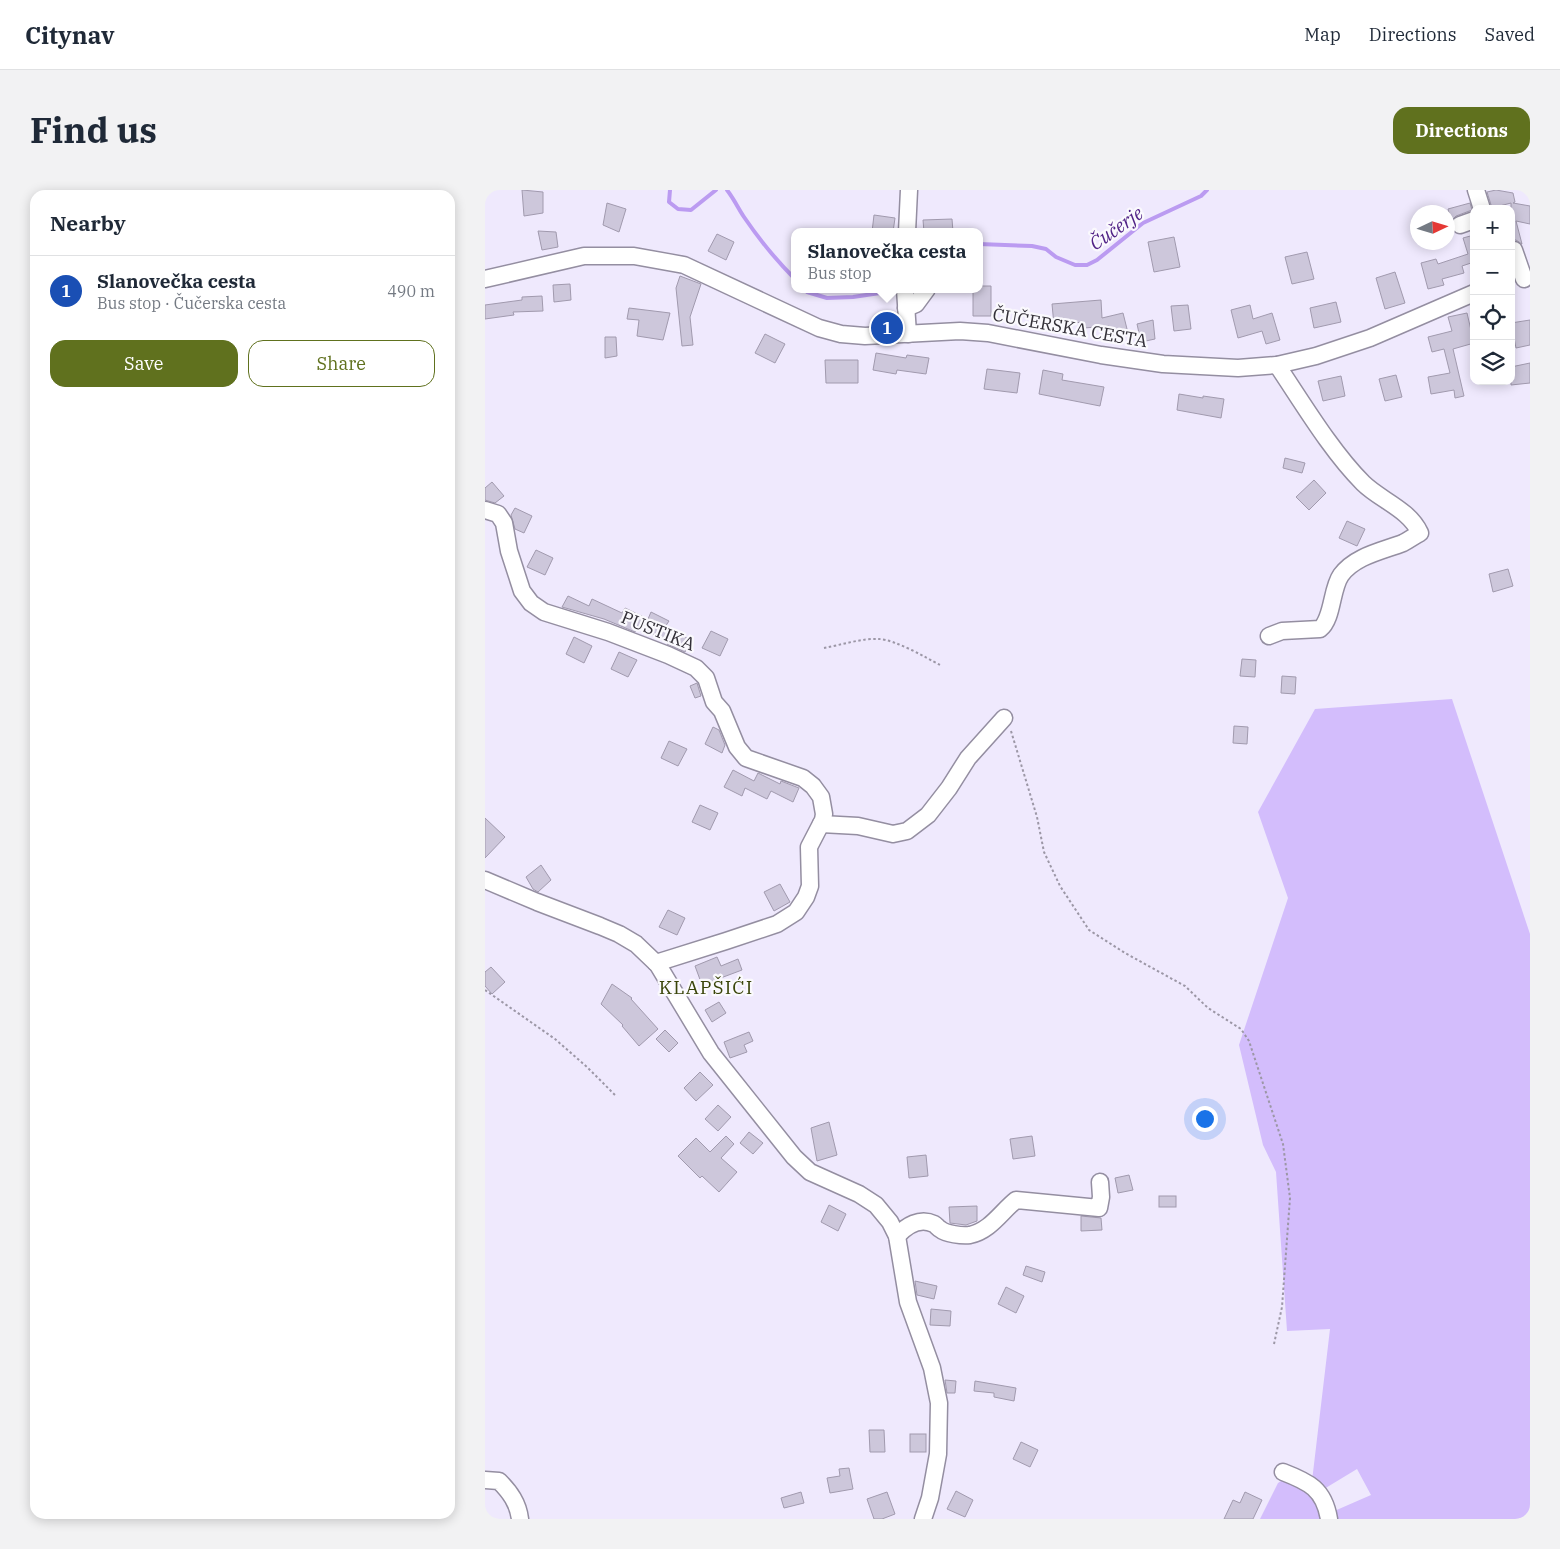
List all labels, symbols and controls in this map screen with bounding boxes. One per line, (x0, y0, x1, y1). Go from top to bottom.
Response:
text: Citynav (25, 19, 114, 51)
text: Map (1304, 23, 1341, 46)
text: Directions (1369, 23, 1457, 46)
text: Saved (1485, 23, 1535, 46)
text: Find us (30, 107, 157, 153)
button: Directions (1393, 107, 1530, 154)
water label: Čučerje (1084, 201, 1148, 255)
north arrow (1410, 205, 1455, 250)
map controls (1470, 205, 1515, 385)
button: + (1470, 205, 1515, 250)
text: Nearby (50, 209, 126, 237)
popup (791, 228, 983, 293)
text: Slanovečka cesta (807, 239, 967, 263)
button: − (1470, 250, 1515, 295)
text: Bus stop (807, 263, 872, 283)
text: Slanovečka cesta (97, 269, 256, 293)
text: 1 (61, 281, 71, 301)
text: 490 m (387, 281, 435, 301)
text: Bus stop · Čučerska cesta (97, 293, 286, 313)
button: locate (1470, 295, 1515, 340)
street label: ČUČERSKA CESTA (991, 302, 1150, 353)
pin: 1 (871, 309, 903, 347)
button: Save (50, 340, 238, 387)
button: Share (248, 340, 435, 387)
button: layers (1470, 340, 1515, 385)
street label: PUSTIKA (618, 605, 699, 656)
district label: KLAPŠIĆI (659, 975, 753, 999)
your location (1192, 1106, 1218, 1132)

